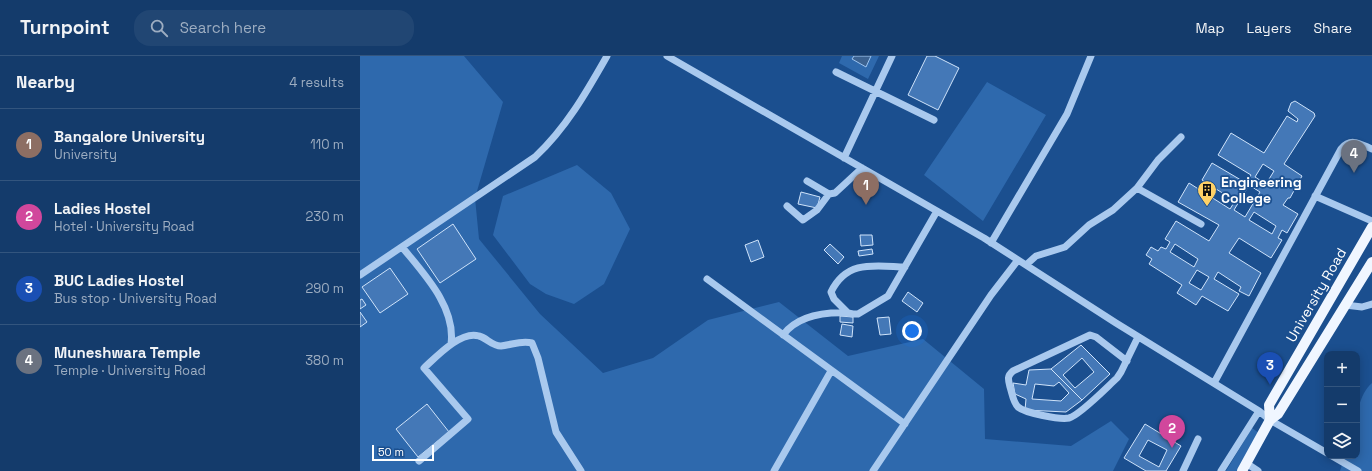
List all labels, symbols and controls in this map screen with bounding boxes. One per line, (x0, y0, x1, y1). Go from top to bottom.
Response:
search box (134, 10, 414, 46)
text: Turnpoint (20, 15, 110, 40)
icon: search (148, 17, 170, 39)
text: Search here (180, 18, 266, 37)
text: Map (1195, 19, 1225, 37)
text: Layers (1247, 19, 1291, 37)
text: Share (1313, 19, 1352, 37)
text: Nearby (16, 71, 75, 93)
text: 4 results (289, 74, 344, 91)
text: Bangalore University (54, 127, 205, 146)
text: 1 (26, 136, 32, 153)
text: 110 m (310, 136, 344, 153)
pin: 4 (1341, 140, 1367, 173)
text: University (54, 146, 117, 163)
pin: 1 (853, 172, 879, 205)
place label: Engineering College (1221, 173, 1302, 207)
building icon: Engineering College (1196, 179, 1218, 207)
text: Ladies Hostel (54, 199, 150, 218)
text: 2 (25, 208, 33, 225)
text: 230 m (306, 208, 344, 225)
text: Hotel · University Road (54, 218, 194, 235)
street label: University Road (1282, 245, 1350, 345)
text: BUC Ladies Hostel (54, 271, 184, 290)
text: 3 (25, 280, 33, 297)
text: 290 m (305, 280, 344, 297)
text: Bus stop · University Road (54, 290, 217, 307)
your location (902, 321, 922, 341)
text: Muneshwara Temple (54, 343, 201, 362)
map controls (1324, 351, 1360, 459)
button: + (1324, 351, 1360, 387)
text: 4 (25, 352, 33, 369)
text: 380 m (305, 352, 344, 369)
pin: 3 (1257, 352, 1283, 385)
text: Temple · University Road (54, 362, 206, 379)
button: − (1324, 387, 1360, 423)
pin: 2 (1159, 415, 1185, 448)
button: layers (1324, 423, 1360, 459)
scale bar (372, 443, 434, 462)
text: 50 m (378, 445, 404, 459)

